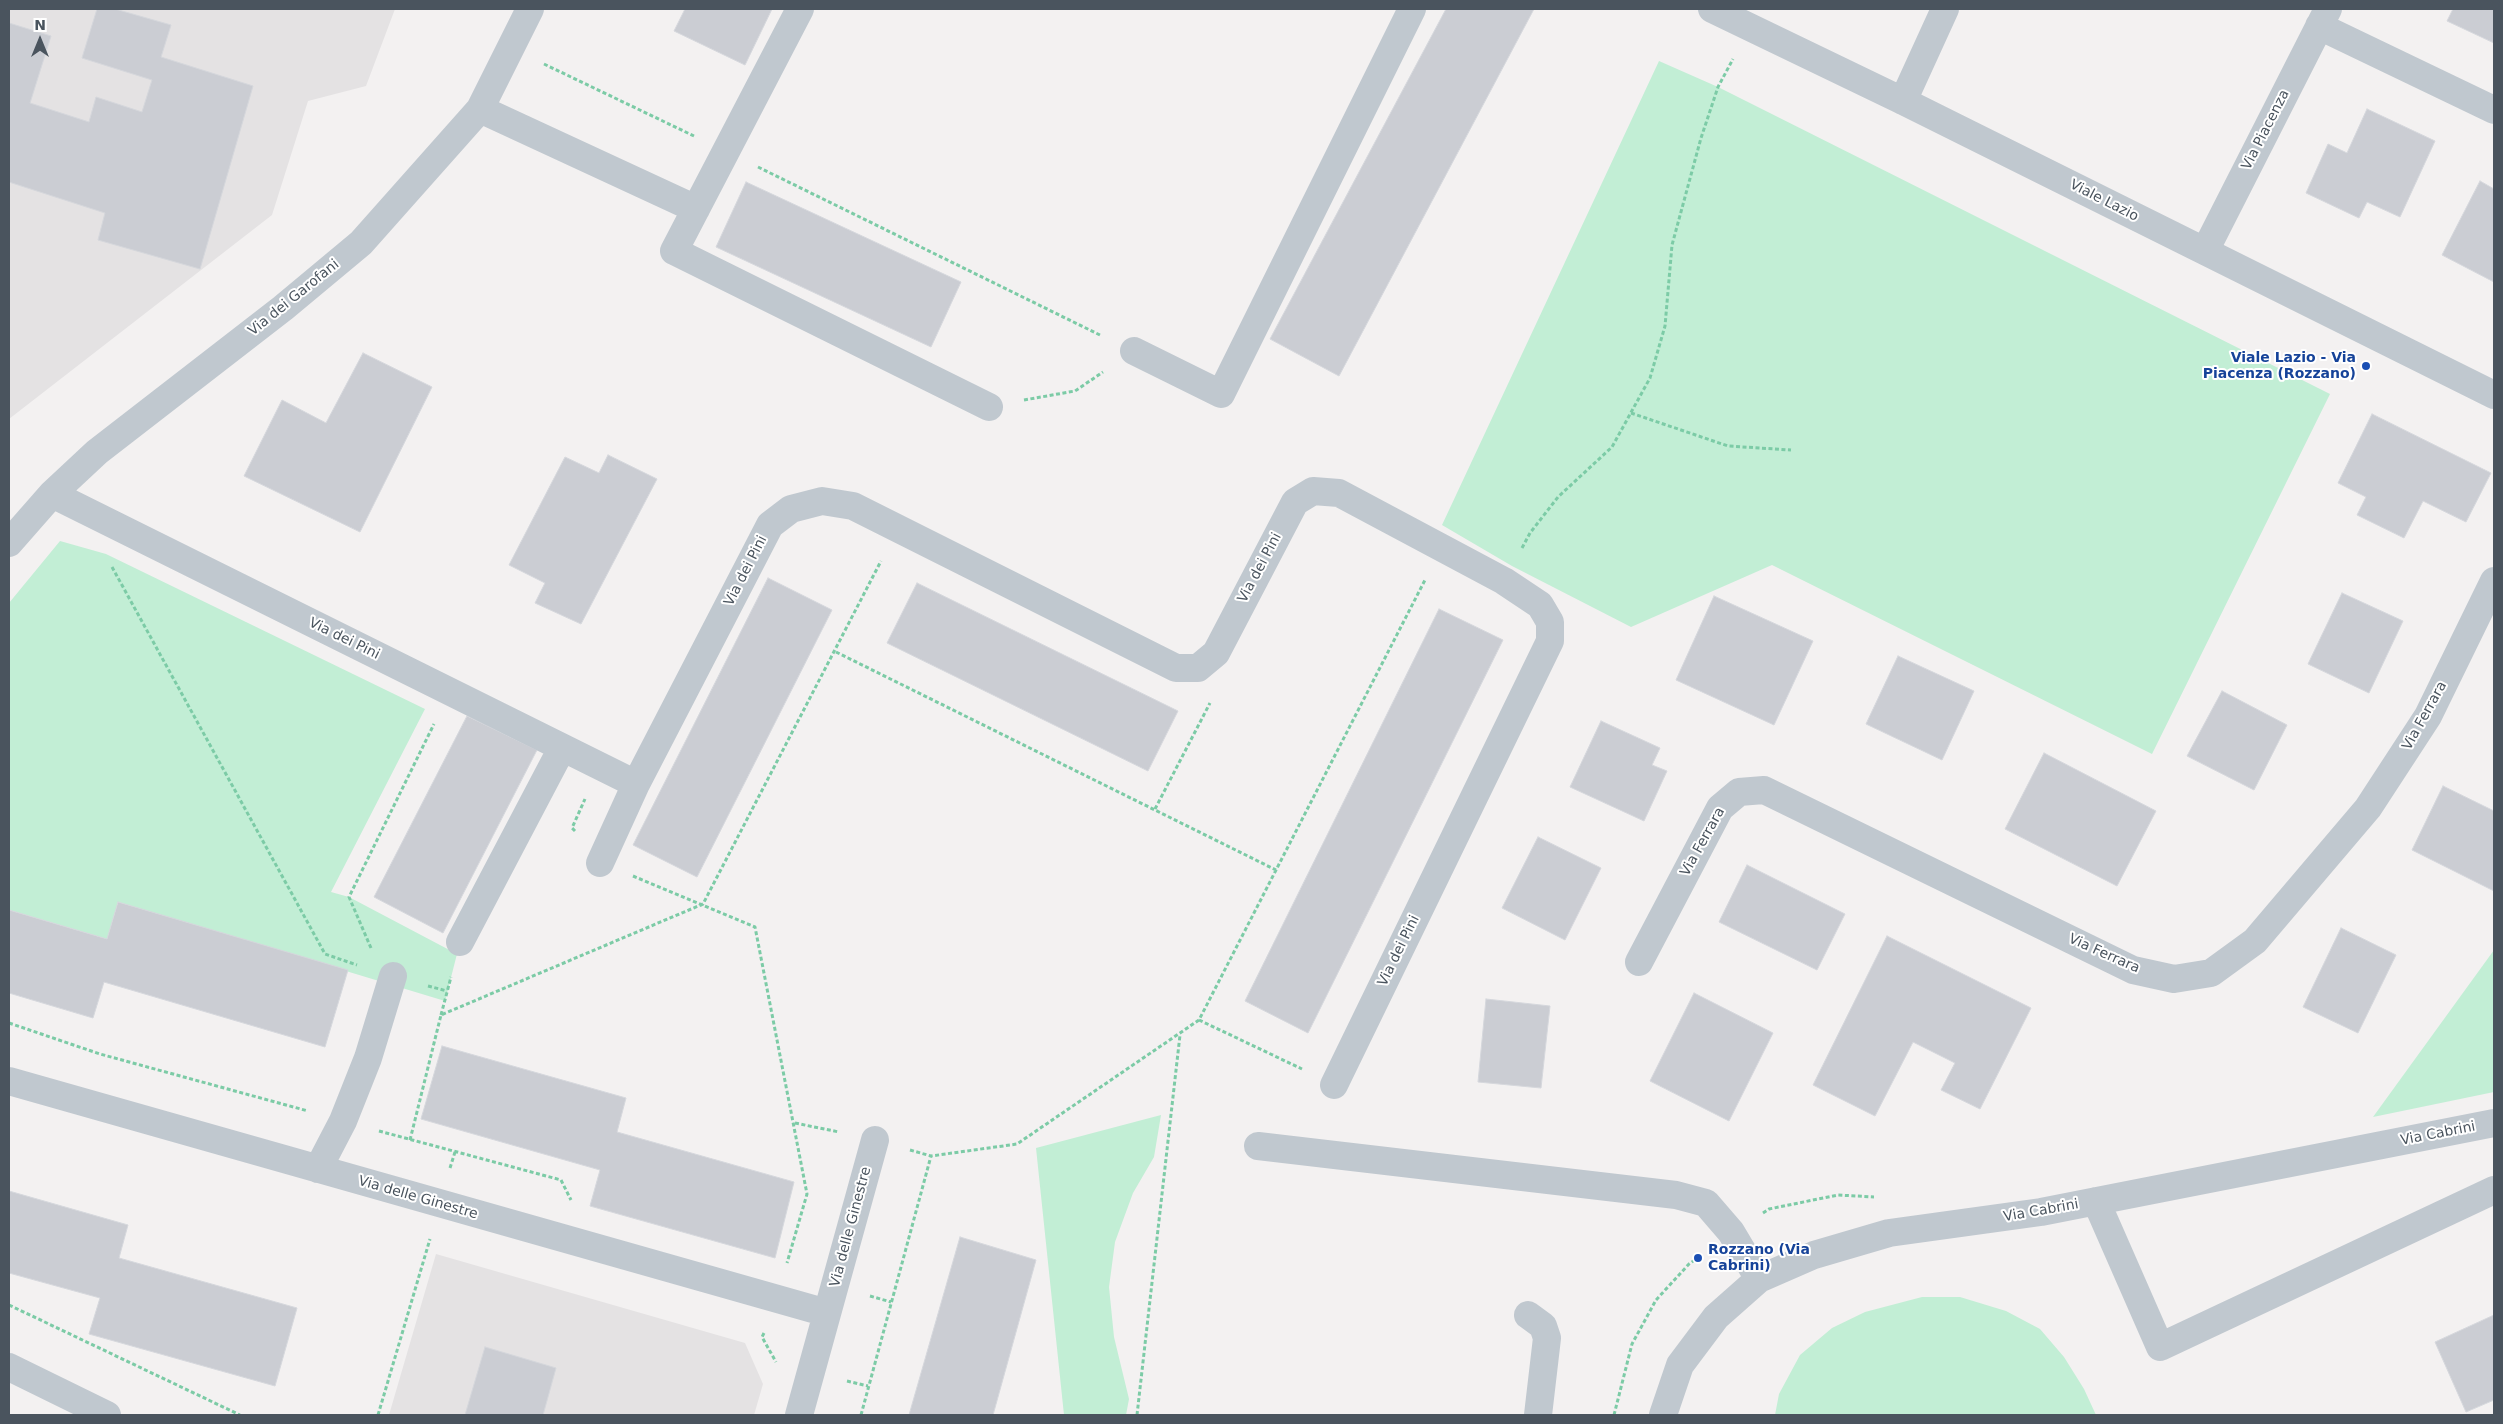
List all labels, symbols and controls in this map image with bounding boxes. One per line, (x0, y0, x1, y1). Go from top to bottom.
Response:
north arrow (15, 15, 65, 65)
text: N (34, 17, 46, 33)
street label: Via Piacenza (2239, 87, 2293, 173)
street label: Viale Lazio (2067, 177, 2141, 225)
street label: Via dei Garofani (245, 256, 343, 340)
place label: Viale Lazio - Via Piacenza (Rozzano) (2203, 350, 2356, 382)
marker: Viale Lazio - Via Piacenza (Rozzano) (2360, 360, 2372, 372)
street label: Via dei Pini (1235, 530, 1285, 606)
street label: Via dei Pini (721, 533, 771, 609)
street label: Via dei Pini (306, 615, 382, 663)
street label: Via Ferrara (2399, 679, 2451, 753)
street label: Via Ferrara (1677, 805, 1729, 879)
street label: Via dei Pini (1375, 913, 1423, 989)
street label: Via Ferrara (2066, 931, 2142, 977)
street label: Via Cabrini (2399, 1119, 2477, 1149)
street label: Via delle Ginestre (827, 1165, 875, 1289)
street label: Via delle Ginestre (356, 1173, 480, 1223)
street label: Via Cabrini (2002, 1196, 2080, 1226)
place label: Rozzano (Via Cabrini) (1708, 1242, 1810, 1274)
marker: Rozzano (Via Cabrini) (1692, 1252, 1704, 1264)

